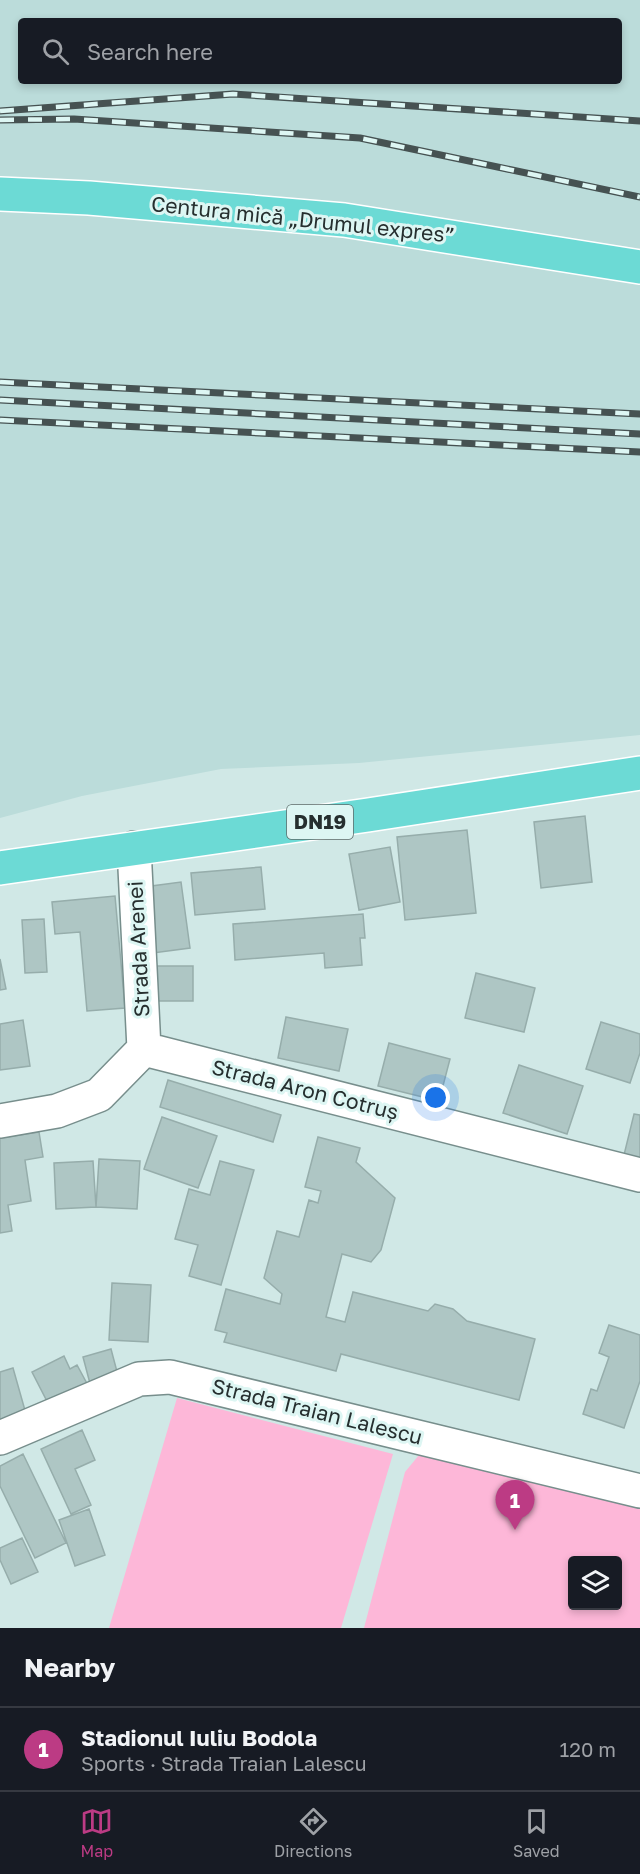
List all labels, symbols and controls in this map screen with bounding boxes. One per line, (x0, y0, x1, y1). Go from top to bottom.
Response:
search box (18, 18, 622, 84)
icon: search (39, 35, 72, 68)
text: Search here (87, 38, 213, 65)
street label: Centura mică „Drumul expres” (150, 190, 456, 248)
road number: DN19 (287, 805, 353, 839)
street label: Strada Arenei (121, 880, 155, 1018)
street label: Strada Aron Cotruș (209, 1053, 401, 1125)
your location (421, 1083, 450, 1112)
street label: Strada Traian Lalescu (209, 1372, 425, 1450)
pin: 1 (496, 1480, 534, 1530)
map controls (568, 1556, 622, 1610)
button: layers (568, 1556, 622, 1610)
text: Nearby (24, 1652, 115, 1683)
text: Stadionul Iuliu Bodola (81, 1724, 317, 1751)
text: 1 (38, 1737, 49, 1761)
text: 120 m (560, 1737, 616, 1761)
text: Sports · Strada Traian Lalescu (81, 1751, 367, 1775)
tab: Map (80, 1805, 113, 1861)
tab: Directions (274, 1805, 352, 1861)
tab: Saved (513, 1805, 560, 1861)

